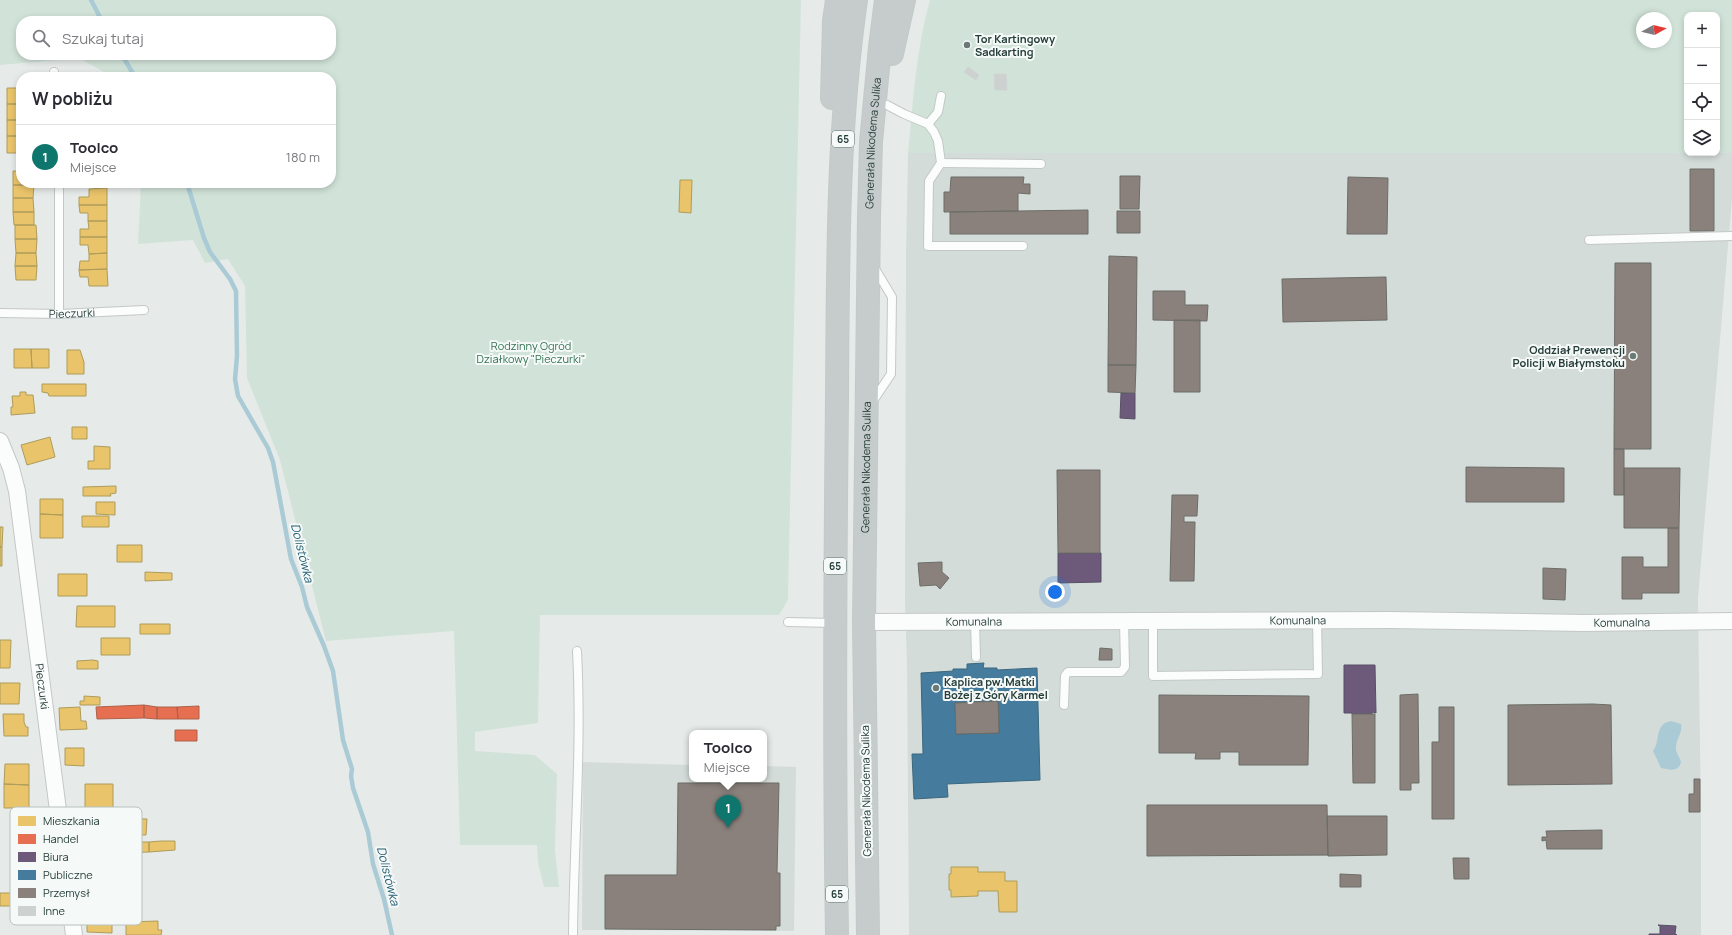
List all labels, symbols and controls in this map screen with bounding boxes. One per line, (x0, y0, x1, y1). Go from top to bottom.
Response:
north arrow (1636, 12, 1672, 48)
map controls (1684, 12, 1720, 156)
button: + (1684, 12, 1720, 48)
search box (16, 16, 336, 60)
icon: search (30, 27, 52, 49)
text: Szukaj tutaj (62, 28, 144, 49)
place label: Tor Kartingowy Sadkarting (975, 31, 1056, 59)
marker: Tor Kartingowy Sadkarting (962, 40, 972, 50)
button: − (1684, 48, 1720, 84)
street label: Generała Nikodema Sulika (861, 77, 884, 209)
button: locate (1684, 84, 1720, 120)
text: W pobliżu (32, 87, 113, 110)
button: layers (1684, 120, 1720, 156)
road number: 65 (832, 131, 854, 147)
text: Toolco (70, 137, 118, 158)
text: 1 (42, 148, 48, 166)
text: 180 m (286, 148, 320, 166)
text: Miejsce (70, 158, 116, 176)
street label: Pieczurki (49, 304, 95, 321)
park label: Rodzinny Ogród Działkowy "Pieczurki" (477, 338, 585, 366)
place label: Oddział Prewencji Policji w Białymstoku (1512, 342, 1625, 370)
marker: Oddział Prewencji Policji w Białymstoku (1628, 351, 1638, 361)
street label: Generała Nikodema Sulika (857, 401, 874, 533)
water label: Dolistówka (287, 522, 318, 585)
road number: 65 (824, 558, 846, 574)
your location (1045, 582, 1065, 602)
street label: Komunalna (1270, 612, 1326, 627)
street label: Komunalna (946, 613, 1002, 629)
street label: Komunalna (1594, 614, 1650, 630)
street label: Pieczurki (32, 663, 53, 710)
place label: Kaplica pw. Matki Bożej z Góry Karmel (944, 674, 1048, 702)
marker: Kaplica pw. Matki Bożej z Góry Karmel (931, 683, 941, 693)
street label: Generała Nikodema Sulika (857, 725, 874, 857)
popup (689, 730, 767, 782)
text: Toolco (704, 737, 752, 758)
text: Miejsce (704, 758, 750, 776)
pin: 1 (715, 795, 741, 828)
legend (10, 807, 142, 925)
text: Mieszkania (43, 813, 100, 828)
text: Handel (43, 831, 79, 846)
water label: Dolistówka (373, 845, 404, 908)
text: Biura (43, 849, 69, 864)
text: Publiczne (43, 867, 93, 882)
text: Przemysł (43, 885, 90, 900)
road number: 65 (826, 886, 848, 902)
text: Inne (43, 903, 66, 918)

